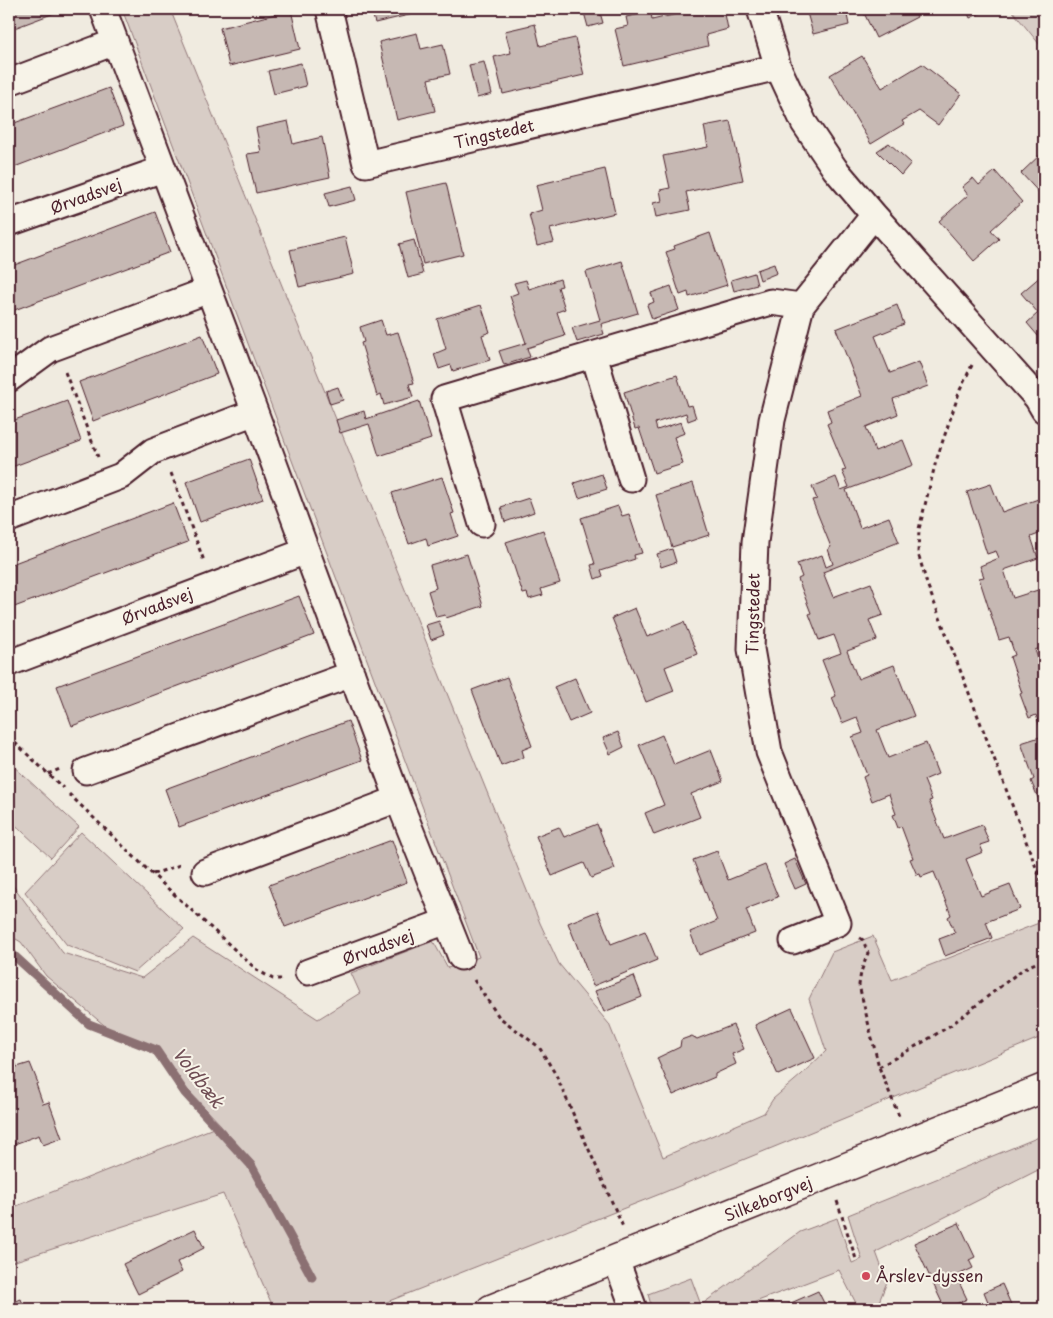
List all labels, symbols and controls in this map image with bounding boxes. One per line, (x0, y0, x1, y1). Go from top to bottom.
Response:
street label: Tingstedet (451, 112, 537, 154)
street label: Ørvadsvej (46, 171, 125, 219)
street label: Tingstedet (739, 572, 765, 655)
street label: Ørvadsvej (117, 581, 196, 630)
street label: Ørvadsvej (338, 922, 417, 970)
water label: Voldbæk (167, 1041, 232, 1114)
street label: Silkeborgvej (720, 1169, 815, 1227)
place label: Årslev-dyssen (876, 1263, 983, 1287)
marker: Årslev-dyssen (860, 1270, 872, 1282)

